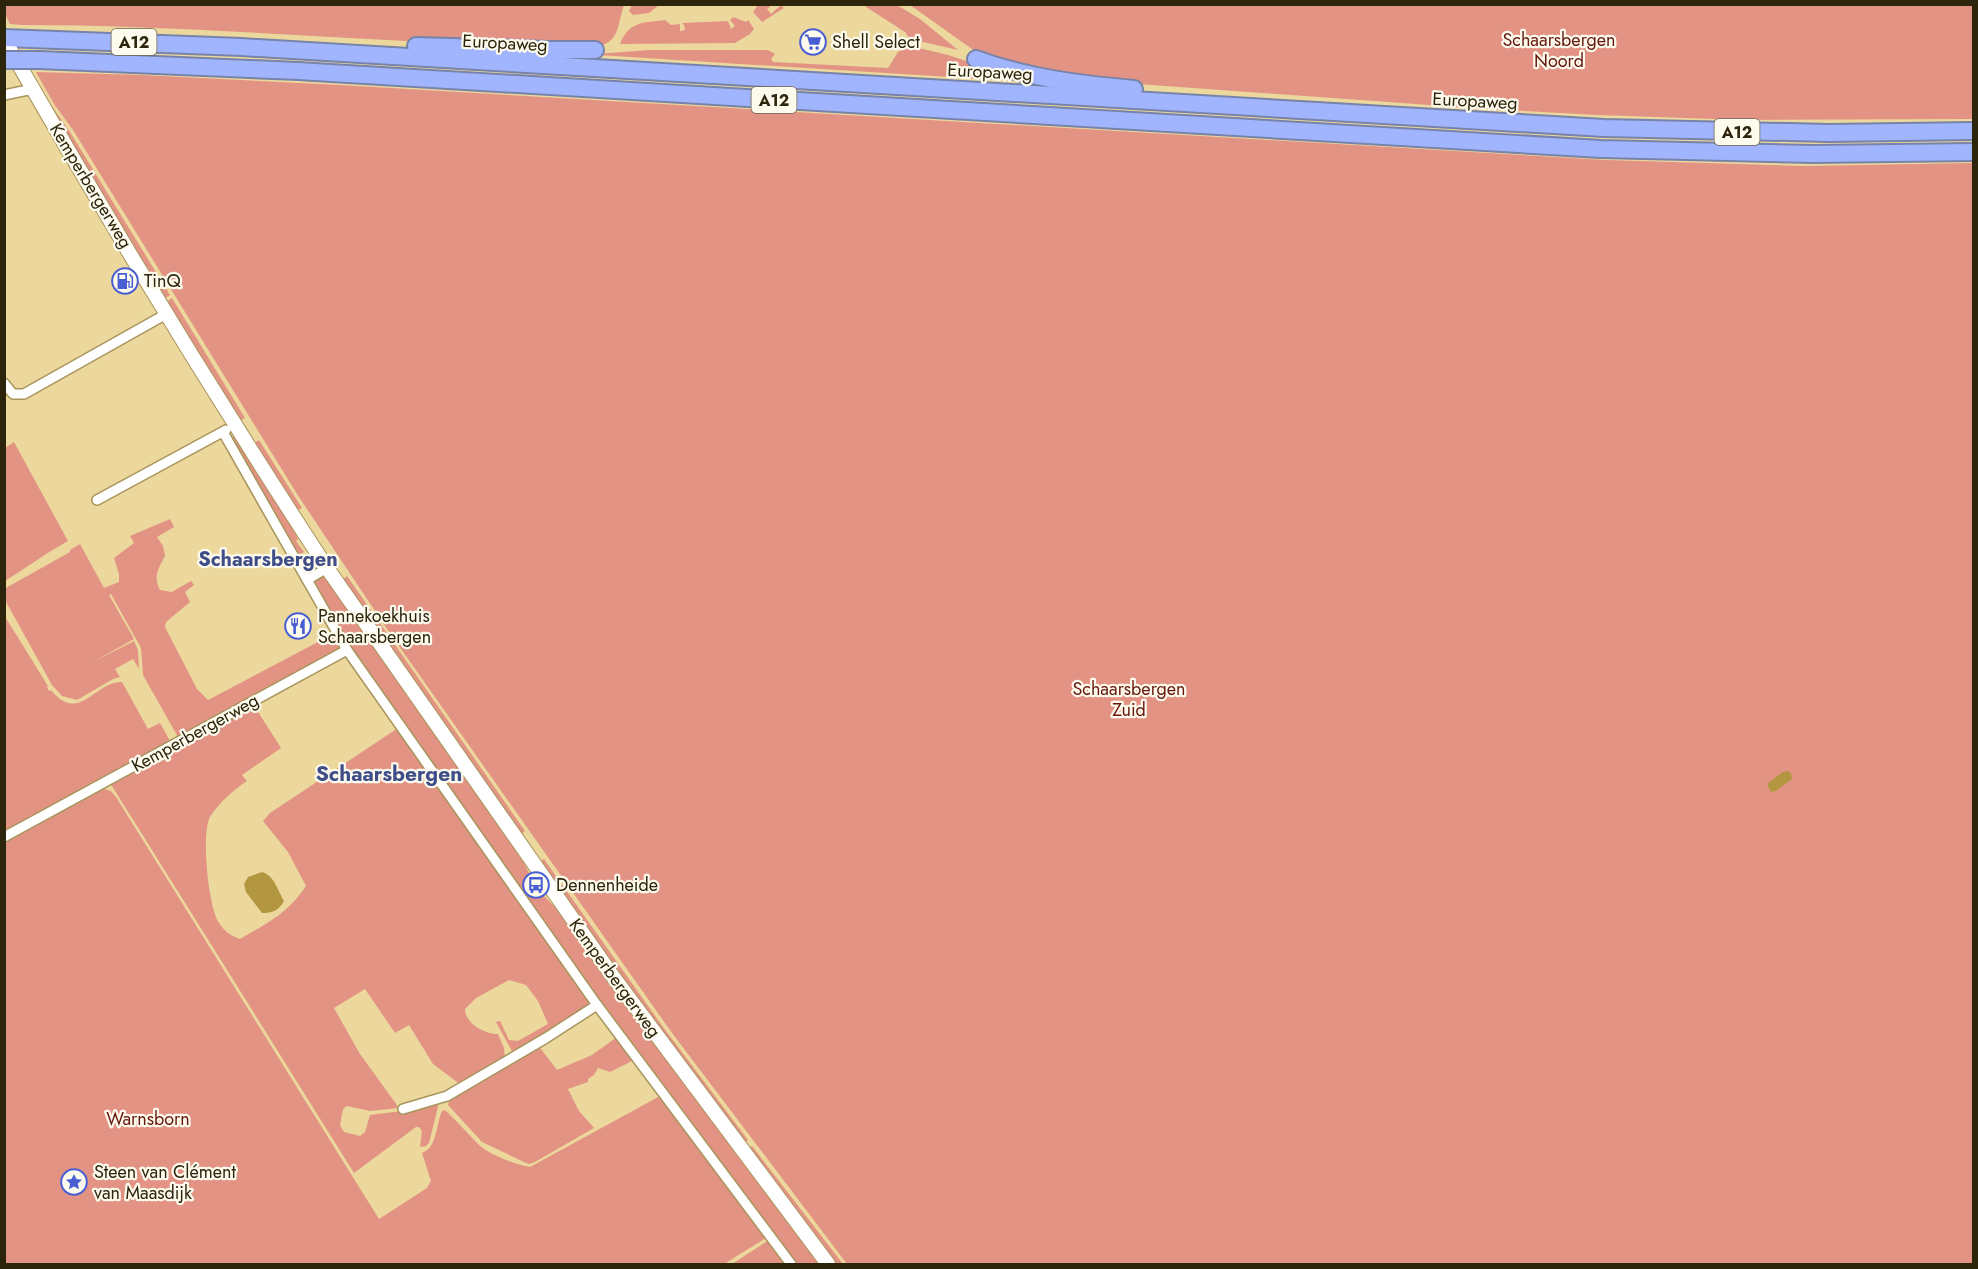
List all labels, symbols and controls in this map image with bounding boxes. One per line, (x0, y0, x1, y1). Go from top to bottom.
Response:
supermarket icon: Shell Select (798, 27, 828, 57)
park label: Schaarsbergen Noord (1502, 27, 1616, 74)
street label: Europaweg (462, 28, 548, 58)
road number: A12 (112, 29, 156, 55)
place label: Shell Select (832, 29, 920, 55)
street label: Europaweg (947, 57, 1033, 87)
street label: Europaweg (1432, 86, 1518, 116)
road number: A12 (752, 87, 796, 113)
street label: Kemperbergerweg (43, 119, 139, 253)
road number: A12 (1714, 119, 1760, 145)
fuel station icon: TinQ (110, 266, 140, 296)
place label: TinQ (144, 268, 181, 294)
district label: Schaarsbergen (198, 545, 338, 574)
place label: Pannekoekhuis Schaarsbergen (318, 603, 431, 650)
restaurant icon: Pannekoekhuis Schaarsbergen (283, 611, 313, 641)
park label: Schaarsbergen Zuid (1072, 676, 1186, 723)
street label: Kemperbergerweg (127, 687, 263, 779)
district label: Schaarsbergen (316, 759, 462, 789)
bus stop icon: Dennenheide (521, 870, 551, 900)
place label: Dennenheide (556, 872, 658, 898)
street label: Kemperbergerweg (563, 913, 667, 1043)
park label: Warnsborn (106, 1106, 190, 1132)
place label: Steen van Clément van Maasdijk (94, 1159, 237, 1206)
place icon: Steen van Clément van Maasdijk (59, 1167, 89, 1197)

